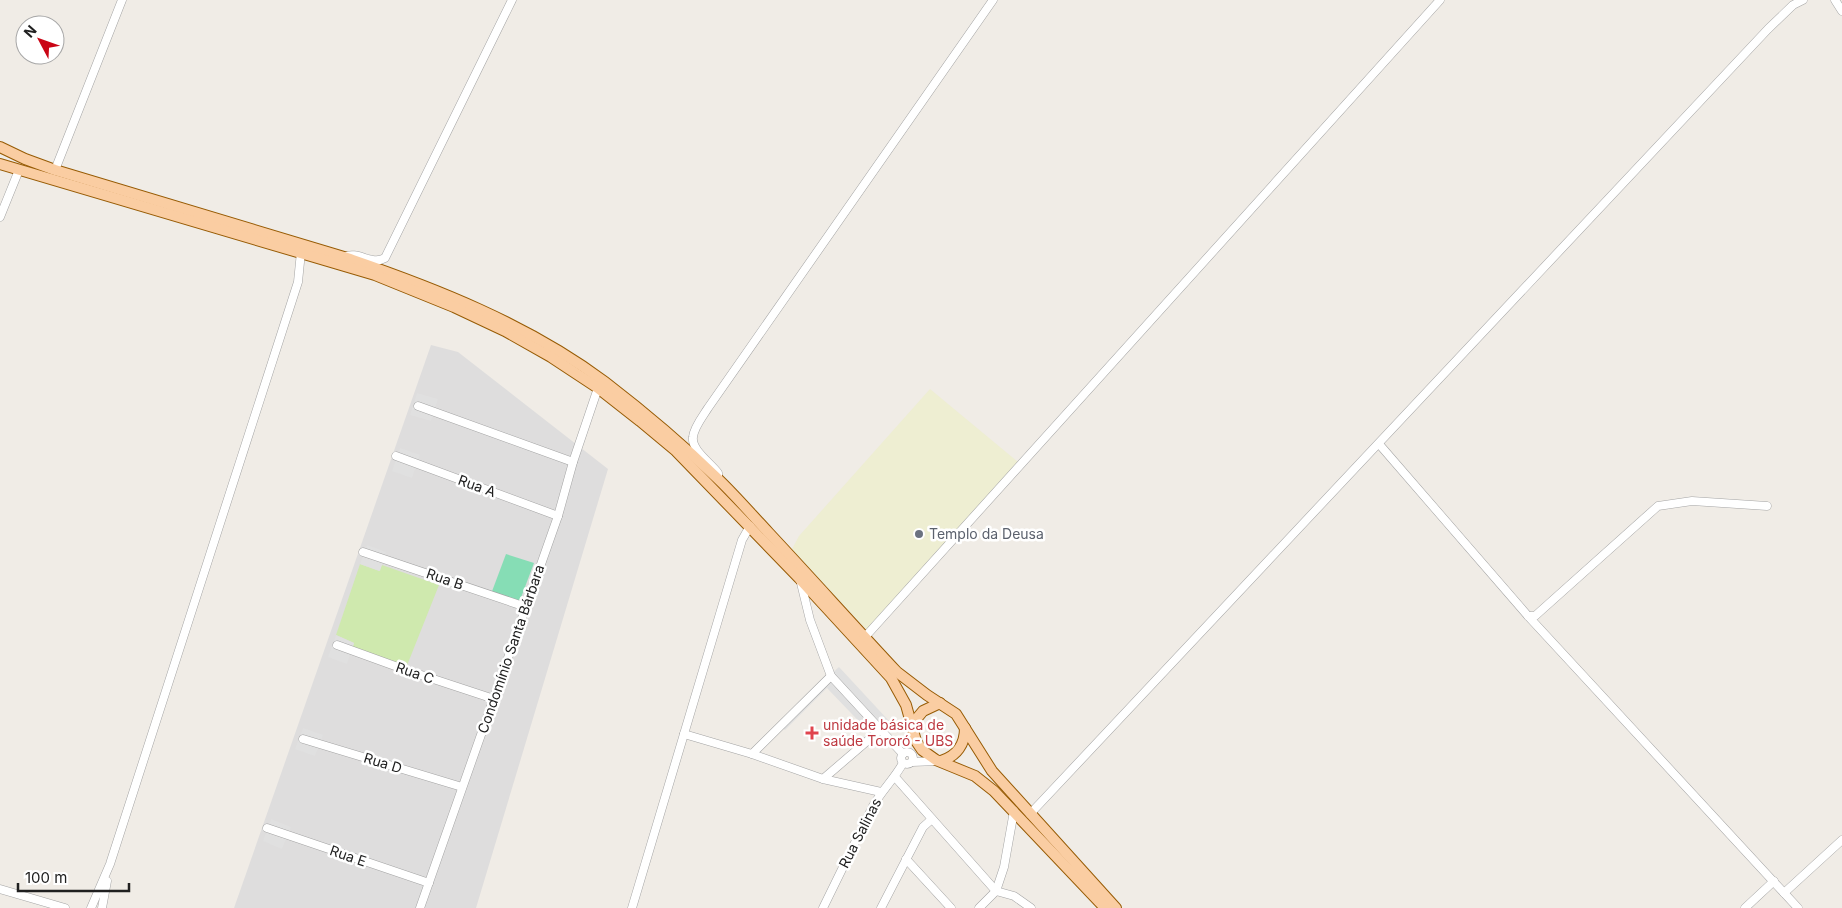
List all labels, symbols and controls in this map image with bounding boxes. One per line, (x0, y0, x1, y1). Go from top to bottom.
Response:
north arrow (15, 15, 65, 65)
text: N (20, 22, 40, 41)
street label: Rua A (456, 471, 499, 500)
place label: Templo da Deusa (929, 525, 1044, 542)
marker: Templo da Deusa (913, 528, 925, 540)
street label: Condomínio Santa Bárbara (474, 562, 547, 735)
street label: Rua B (424, 564, 466, 593)
street label: Rua C (394, 658, 437, 687)
place label: unidade básica de saúde Tororó - UBS (823, 716, 953, 749)
marker: unidade básica de saúde Tororó - UBS (805, 726, 819, 740)
street label: Rua D (362, 749, 404, 776)
street label: Rua Salinas (835, 795, 884, 871)
street label: Rua E (328, 841, 369, 870)
scale bar (18, 860, 129, 892)
text: 100 m (25, 868, 67, 887)

